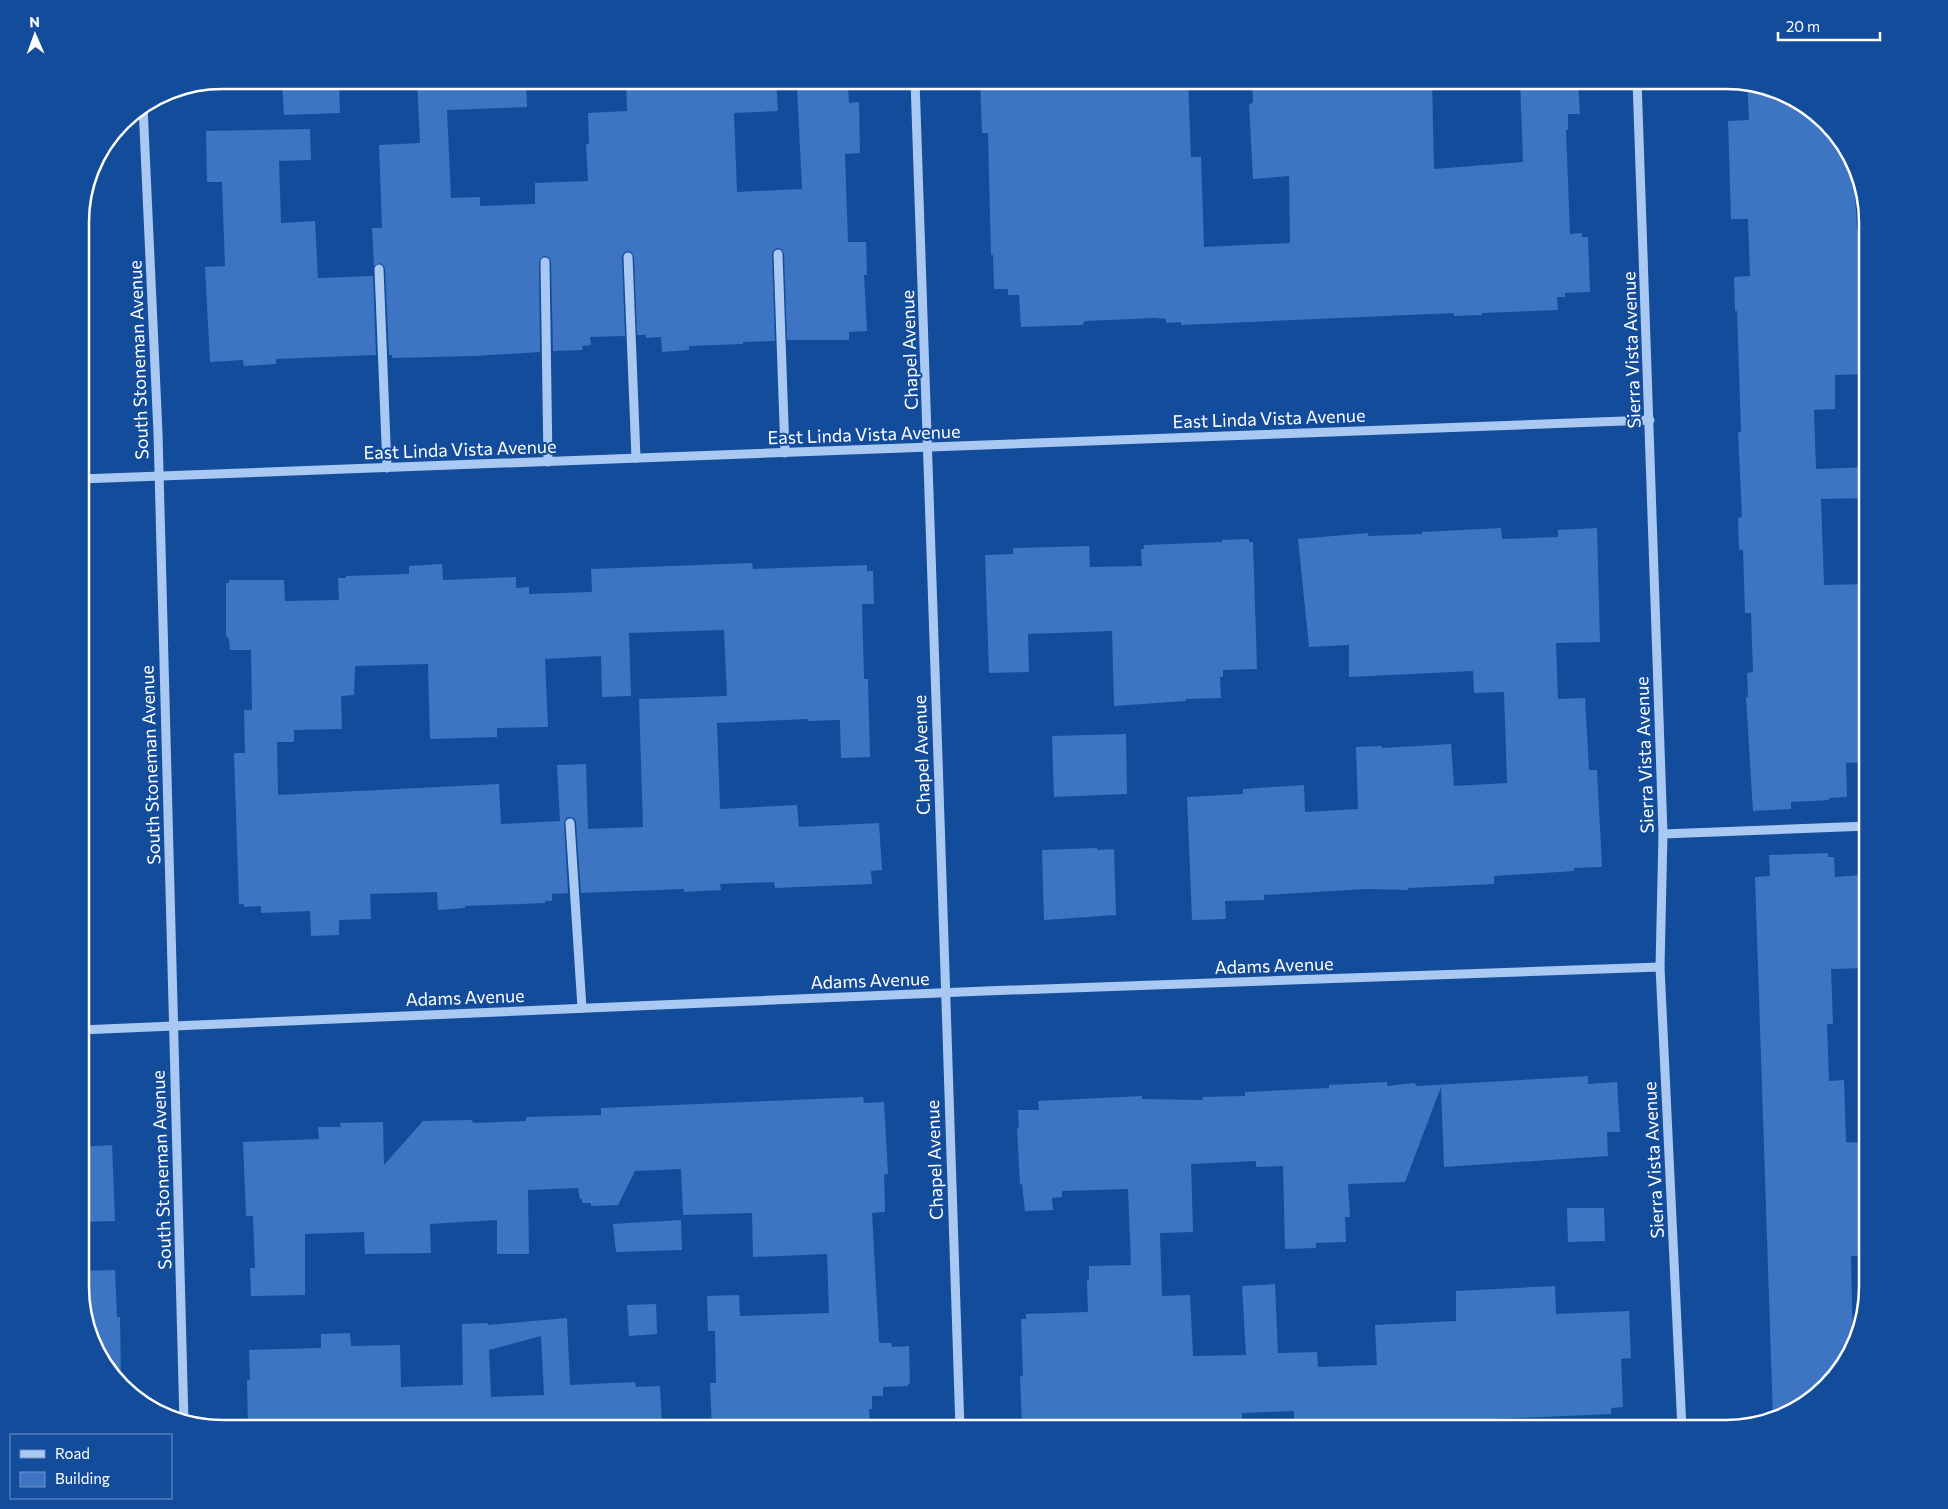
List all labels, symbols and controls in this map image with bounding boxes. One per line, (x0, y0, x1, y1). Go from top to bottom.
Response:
north arrow (10, 10, 60, 60)
scale bar (1778, 10, 1880, 42)
text: N (29, 13, 40, 30)
text: 20 m (1786, 17, 1820, 35)
street label: South Stoneman Avenue (124, 260, 152, 460)
street label: Sierra Vista Avenue (1617, 271, 1645, 429)
street label: Chapel Avenue (896, 290, 922, 410)
street label: East Linda Vista Avenue (1172, 404, 1366, 432)
street label: East Linda Vista Avenue (767, 420, 961, 448)
street label: East Linda Vista Avenue (363, 435, 557, 463)
street label: South Stoneman Avenue (136, 665, 164, 865)
street label: Sierra Vista Avenue (1630, 676, 1658, 834)
street label: Chapel Avenue (908, 695, 934, 815)
street label: Adams Avenue (1214, 952, 1334, 978)
street label: Adams Avenue (810, 967, 930, 993)
street label: Adams Avenue (405, 984, 525, 1010)
street label: South Stoneman Avenue (147, 1070, 175, 1270)
street label: Sierra Vista Avenue (1638, 1081, 1668, 1239)
street label: Chapel Avenue (921, 1100, 947, 1220)
legend (10, 1434, 172, 1499)
text: Road (55, 1444, 90, 1462)
text: Building (55, 1469, 110, 1487)

